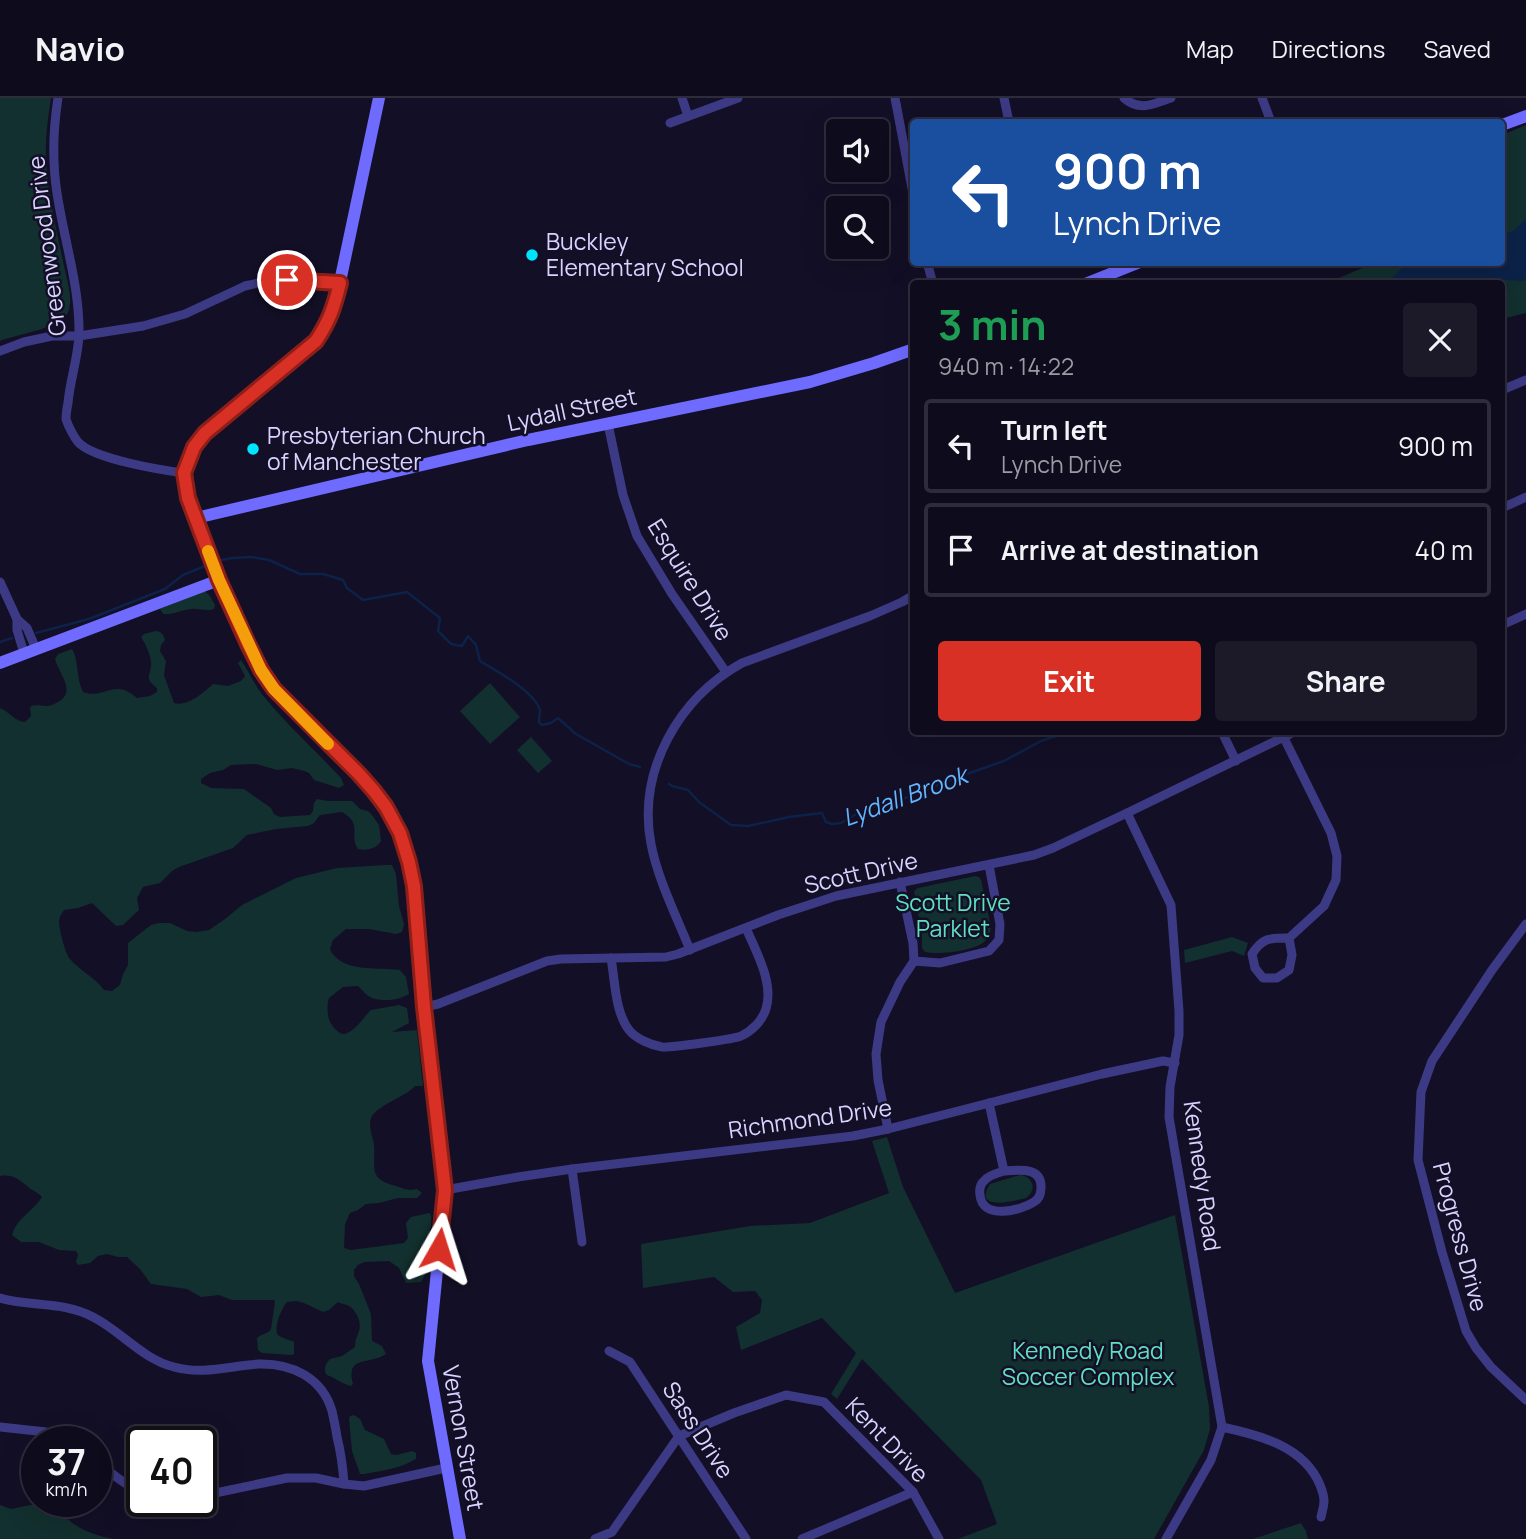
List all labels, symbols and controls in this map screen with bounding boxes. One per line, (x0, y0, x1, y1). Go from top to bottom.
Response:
text: Navio (35, 26, 125, 71)
text: Map (1186, 32, 1234, 65)
text: Directions (1272, 32, 1385, 65)
text: Saved (1423, 32, 1491, 65)
map controls (826, 119, 889, 259)
button: sound (826, 119, 889, 182)
text: 900 m (1053, 137, 1202, 204)
icon: left (938, 147, 1029, 238)
street label: Greenwood Drive (19, 154, 73, 338)
button: search (826, 196, 889, 259)
text: Lynch Drive (1053, 201, 1221, 245)
place label: Buckley Elementary School (546, 225, 744, 283)
marker: Buckley Elementary School (524, 247, 540, 263)
pin (257, 250, 317, 310)
icon: arrive (268, 261, 306, 299)
text: 3 min (938, 295, 1047, 353)
button: close (1403, 303, 1477, 377)
text: 940 m · 14:22 (938, 350, 1074, 382)
street label: Lydall Street (504, 380, 639, 438)
text: Turn left (1001, 412, 1108, 448)
place label: Presbyterian Church of Manchester (267, 419, 486, 477)
icon: left (942, 427, 980, 465)
text: 900 m (1398, 428, 1473, 464)
marker: Presbyterian Church of Manchester (245, 441, 261, 457)
text: Lynch Drive (1001, 448, 1122, 480)
street label: Esquire Drive (641, 513, 741, 646)
icon: arrive (942, 531, 980, 569)
text: Arrive at destination (1001, 532, 1259, 568)
text: 40 m (1415, 532, 1473, 568)
button: Exit (938, 641, 1201, 721)
button: Share (1215, 641, 1477, 721)
water label: Lydall Brook (838, 757, 974, 833)
street label: Scott Drive (801, 843, 921, 901)
park label: Scott Drive Parklet (895, 886, 1011, 944)
street label: Richmond Drive (726, 1091, 894, 1145)
street label: Kennedy Road (1177, 1099, 1229, 1253)
street label: Progress Drive (1426, 1159, 1496, 1315)
position arrow (402, 1212, 476, 1286)
park label: Kennedy Road Soccer Complex (1002, 1334, 1174, 1392)
street label: Vernon Street (435, 1363, 493, 1513)
street label: Sass Drive (656, 1375, 742, 1484)
street label: Kent Drive (839, 1390, 936, 1489)
speed limit sign: 40 (126, 1426, 217, 1517)
text: 37 (47, 1438, 86, 1486)
text: km/h (46, 1477, 87, 1501)

